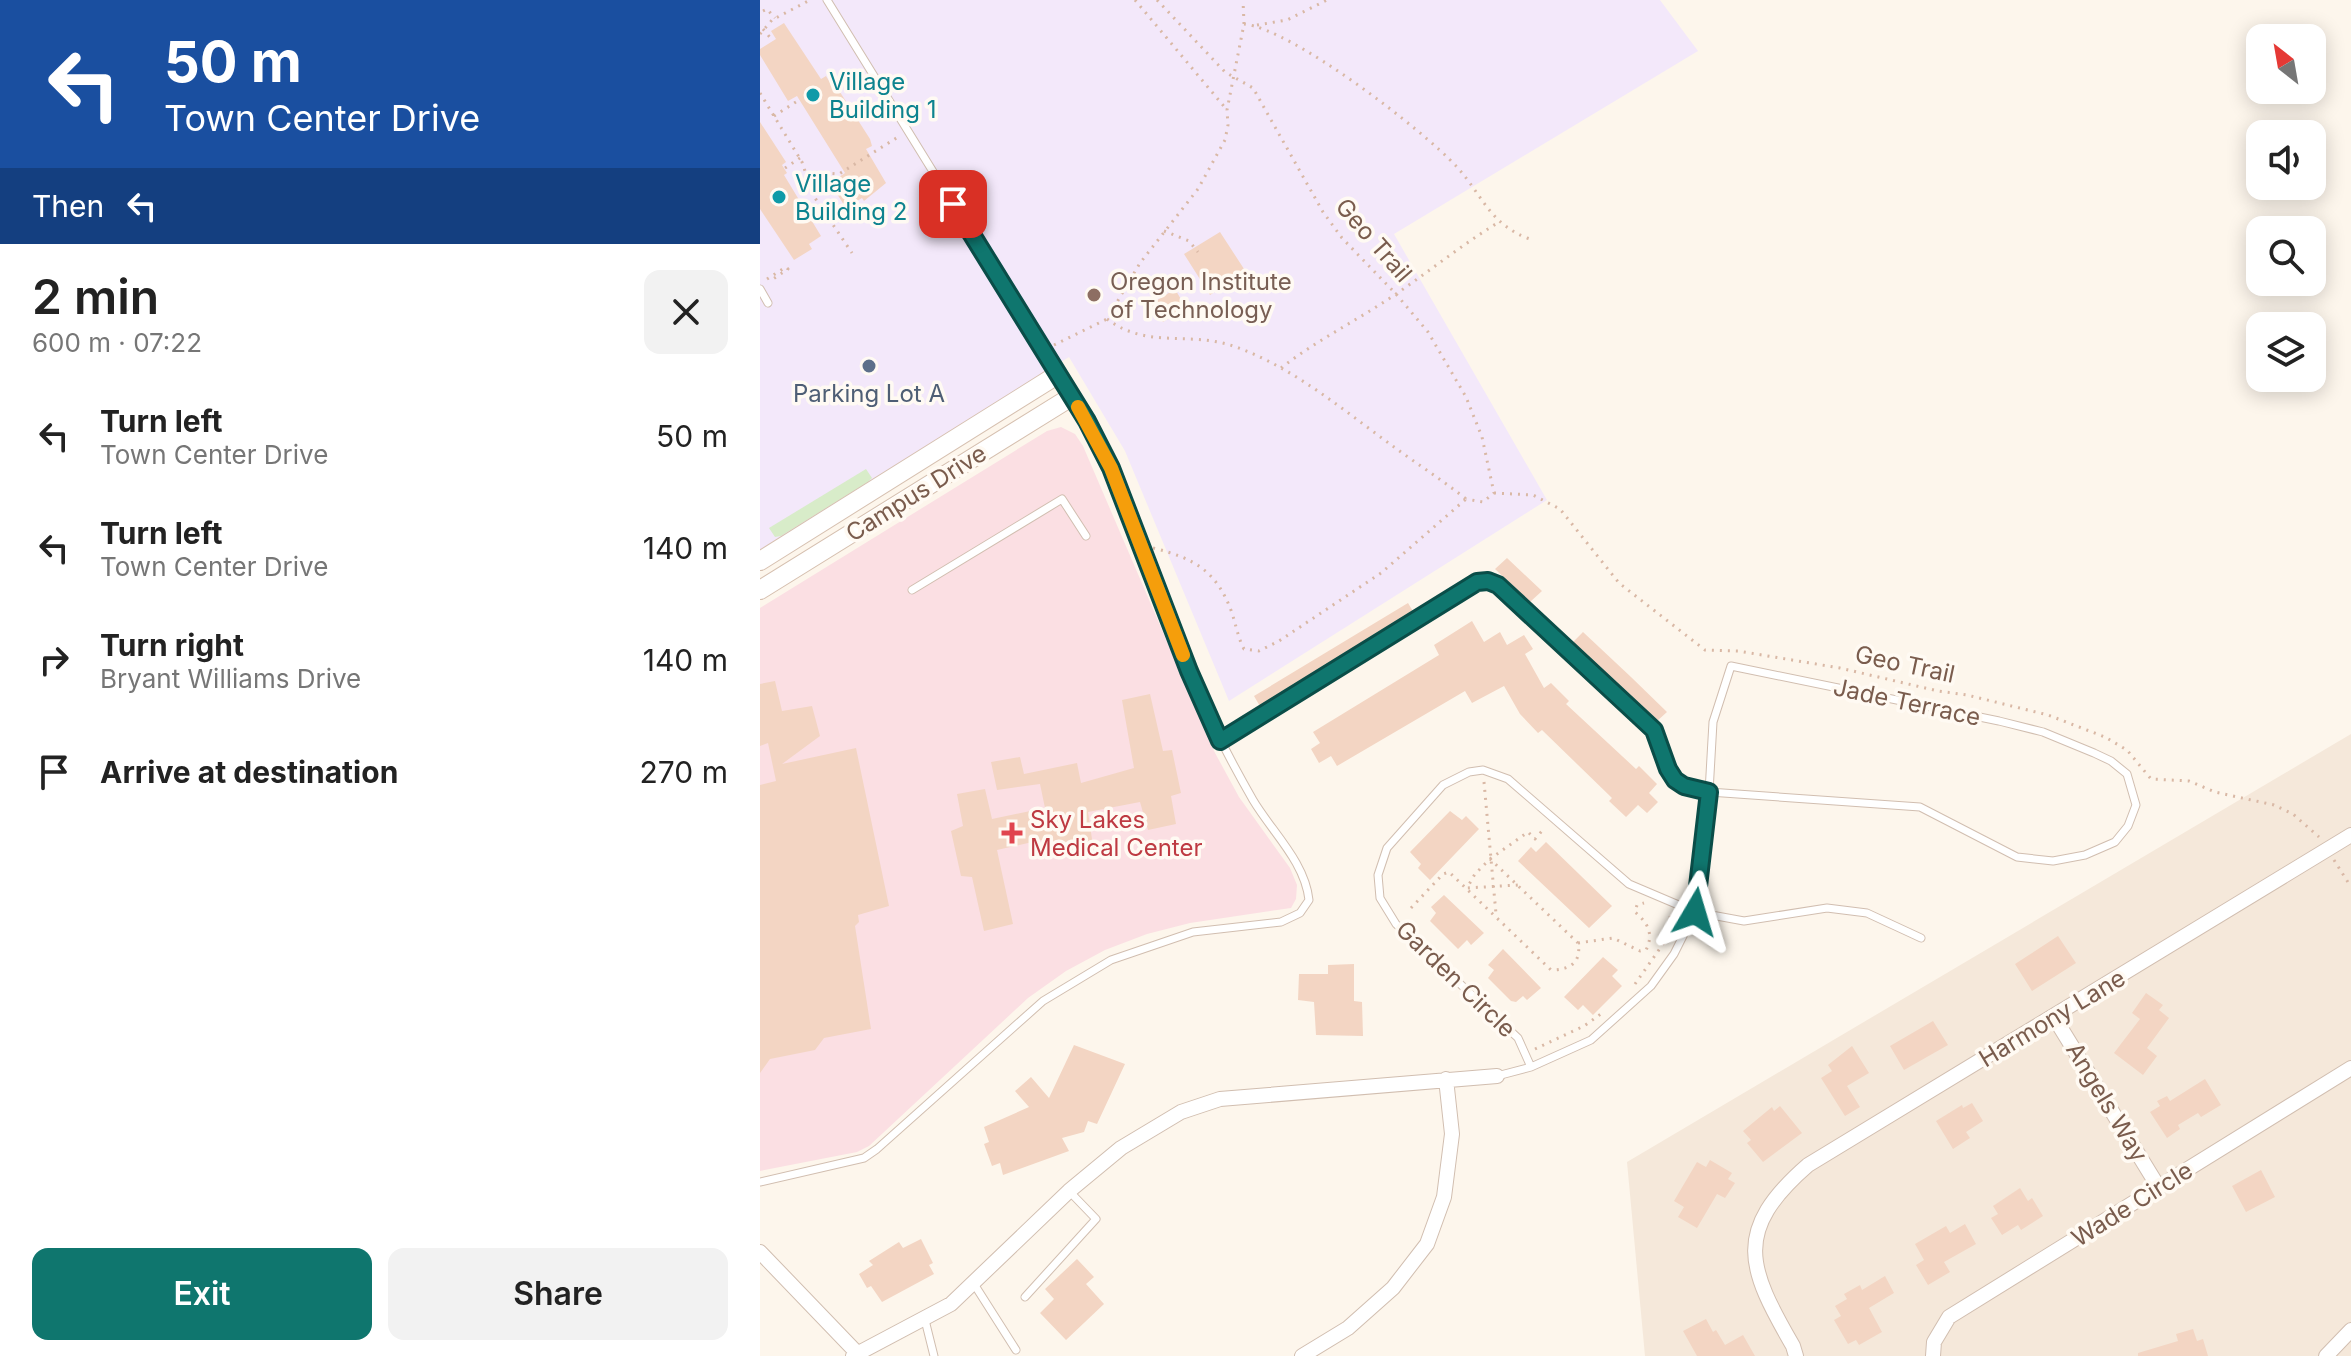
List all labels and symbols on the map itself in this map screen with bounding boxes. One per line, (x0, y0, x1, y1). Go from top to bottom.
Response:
north arrow (2246, 24, 2326, 104)
place label: Village Building 1 (829, 67, 936, 124)
marker: Village Building 1 (804, 86, 822, 104)
place label: Village Building 2 (795, 169, 907, 226)
pin (919, 170, 987, 238)
marker: Village Building 2 (770, 188, 788, 206)
street label: Geo Trail (1330, 192, 1418, 288)
place label: Oregon Institute of Technology (1110, 267, 1292, 324)
marker: Oregon Institute of Technology (1085, 286, 1103, 304)
marker: Parking Lot A (860, 357, 878, 375)
place label: Parking Lot A (793, 379, 945, 408)
street label: Campus Drive (841, 438, 991, 548)
street label: Geo Trail (1852, 639, 1958, 689)
street label: Jade Terrace (1831, 672, 1983, 732)
place label: Sky Lakes Medical Center (1030, 805, 1203, 862)
marker: Sky Lakes Medical Center (1001, 822, 1023, 844)
position arrow (1653, 870, 1737, 954)
street label: Garden Circle (1390, 915, 1522, 1043)
street label: Harmony Lane (1974, 963, 2130, 1073)
street label: Angels Way (2060, 1037, 2154, 1167)
street label: Wade Circle (2066, 1155, 2198, 1253)

